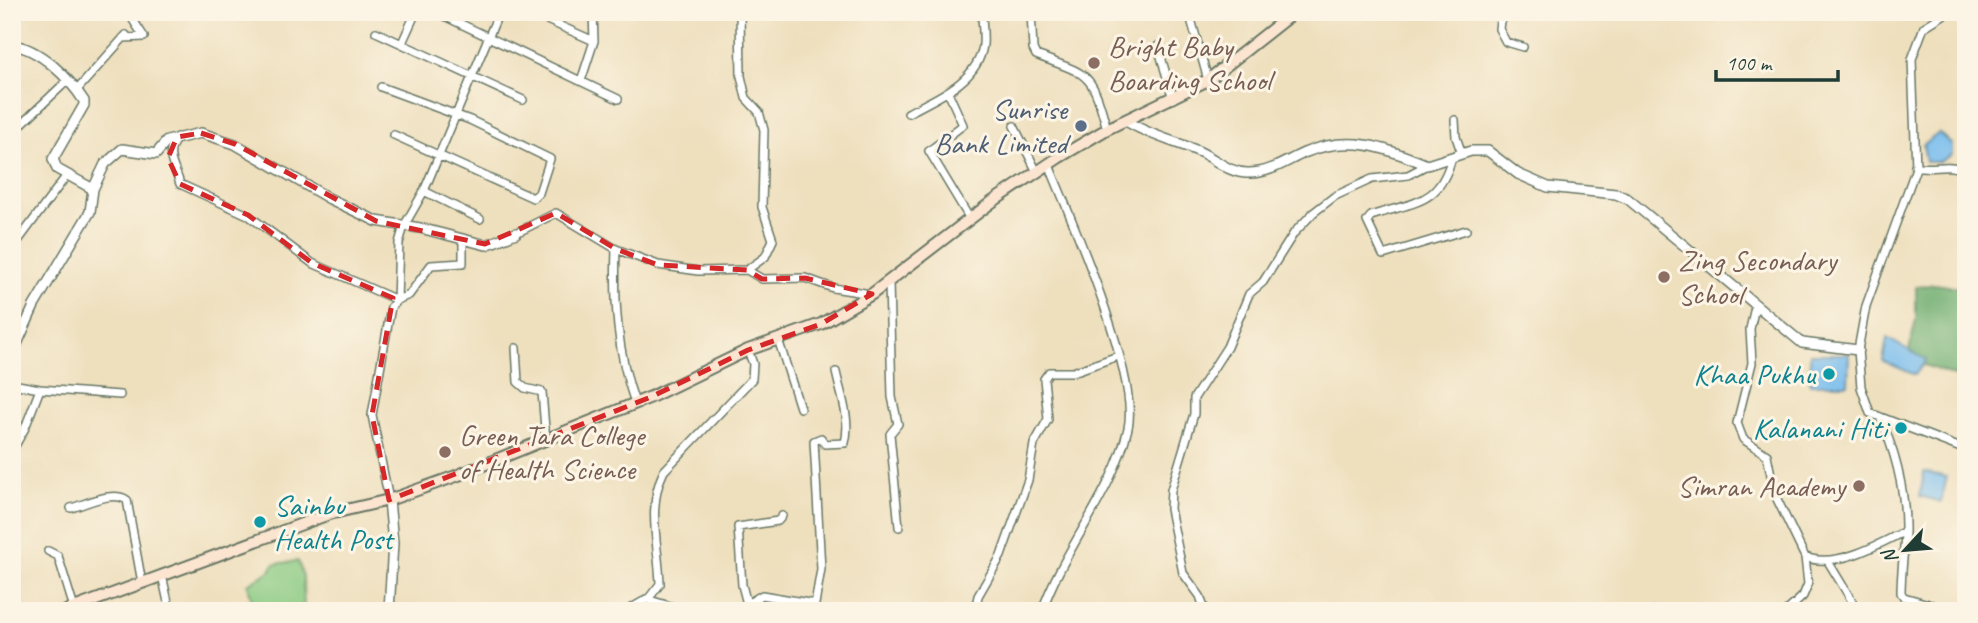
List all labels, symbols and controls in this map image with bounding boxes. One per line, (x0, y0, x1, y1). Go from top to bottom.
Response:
place label: Bright Baby Boarding School (1108, 27, 1276, 99)
scale bar (1716, 38, 1838, 82)
text: 100 m (1726, 50, 1773, 76)
marker: Bright Baby Boarding School (1086, 55, 1102, 71)
place label: Sunrise Bank Limited (934, 90, 1071, 162)
marker: Sunrise Bank Limited (1073, 118, 1089, 134)
place label: Zing Secondary School (1678, 241, 1839, 313)
marker: Zing Secondary School (1656, 269, 1672, 285)
place label: Khaa Pukhu (1693, 355, 1817, 393)
marker: Khaa Pukhu (1821, 366, 1837, 382)
place label: Kalanani Hiti (1753, 409, 1890, 447)
place label: Green Tara College of Health Science (459, 416, 646, 488)
marker: Kalanani Hiti (1893, 420, 1909, 436)
marker: Green Tara College of Health Science (437, 444, 453, 460)
place label: Simran Academy (1677, 467, 1848, 505)
marker: Simran Academy (1851, 478, 1867, 494)
place label: Sainbu Health Post (274, 486, 395, 558)
marker: Sainbu Health Post (252, 514, 268, 530)
north arrow (1870, 514, 1940, 584)
text: N (1876, 544, 1904, 568)

